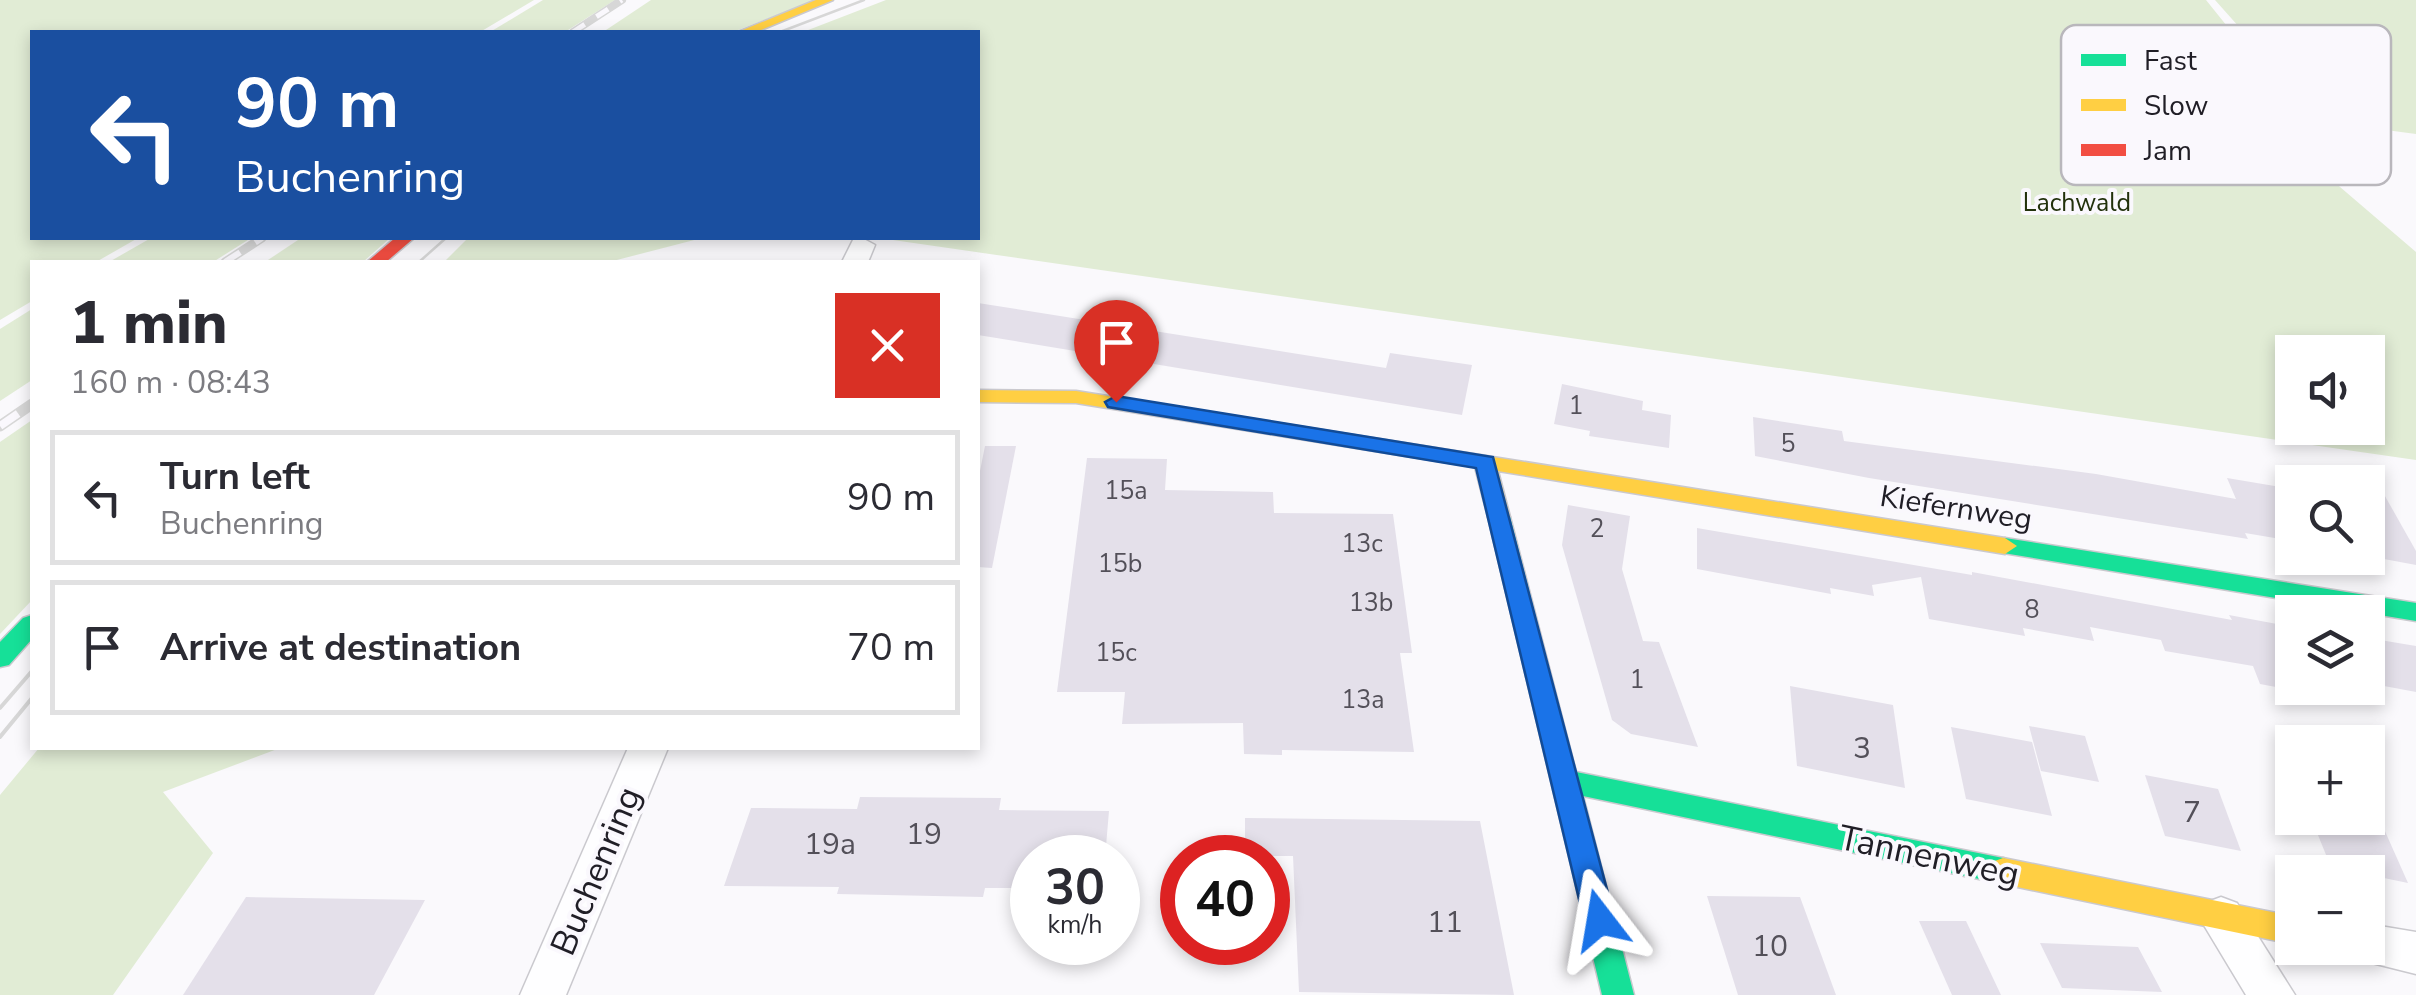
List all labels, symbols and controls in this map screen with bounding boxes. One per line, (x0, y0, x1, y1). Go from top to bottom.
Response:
legend (2061, 25, 2391, 185)
text: Fast (2144, 42, 2197, 80)
text: 90 m (235, 56, 399, 152)
icon: left (70, 70, 200, 200)
text: Slow (2144, 87, 2208, 125)
text: Jam (2143, 132, 2192, 170)
text: Buchenring (235, 147, 465, 208)
park label: Lachwald (2023, 186, 2131, 220)
text: 1 min (70, 282, 228, 364)
button: close (835, 293, 940, 398)
pin (1074, 300, 1159, 403)
icon: arrive (1089, 315, 1144, 370)
map controls (2275, 335, 2385, 965)
button: sound (2275, 335, 2385, 445)
text: 160 m · 08:43 (70, 361, 271, 404)
house number: 1 (1568, 389, 1584, 423)
house number: 5 (1780, 427, 1796, 461)
text: Turn left (160, 451, 310, 502)
button: search (2275, 465, 2385, 575)
icon: left (75, 470, 130, 525)
text: 90 m (847, 472, 935, 523)
house number: 15a (1104, 474, 1148, 508)
street label: Kiefernweg (1877, 476, 2035, 540)
text: Buchenring (160, 502, 324, 545)
house number: 2 (1589, 512, 1605, 546)
house number: 13c (1341, 527, 1383, 561)
house number: 15b (1098, 547, 1142, 581)
house number: 13b (1349, 586, 1393, 620)
house number: 8 (2024, 593, 2040, 627)
button: layers (2275, 595, 2385, 705)
icon: arrive (75, 620, 130, 675)
text: Arrive at destination (160, 622, 521, 673)
text: 70 m (847, 622, 935, 673)
house number: 15c (1095, 636, 1137, 670)
house number: 1 (1629, 663, 1645, 697)
house number: 13a (1341, 683, 1385, 717)
button: + (2275, 725, 2385, 835)
house number: 3 (1853, 728, 1871, 769)
street label: Buchenring (539, 779, 653, 963)
house number: 7 (2183, 792, 2201, 833)
house number: 19 (906, 814, 942, 855)
street label: Tannenweg (1834, 814, 2024, 898)
house number: 19a (804, 824, 856, 865)
speed limit sign: 40 (1160, 835, 1290, 965)
text: 30 (1045, 853, 1105, 922)
button: − (2275, 855, 2385, 965)
position arrow (1548, 868, 1652, 972)
house number: 11 (1427, 902, 1463, 943)
text: km/h (1047, 908, 1103, 942)
house number: 10 (1752, 926, 1788, 967)

